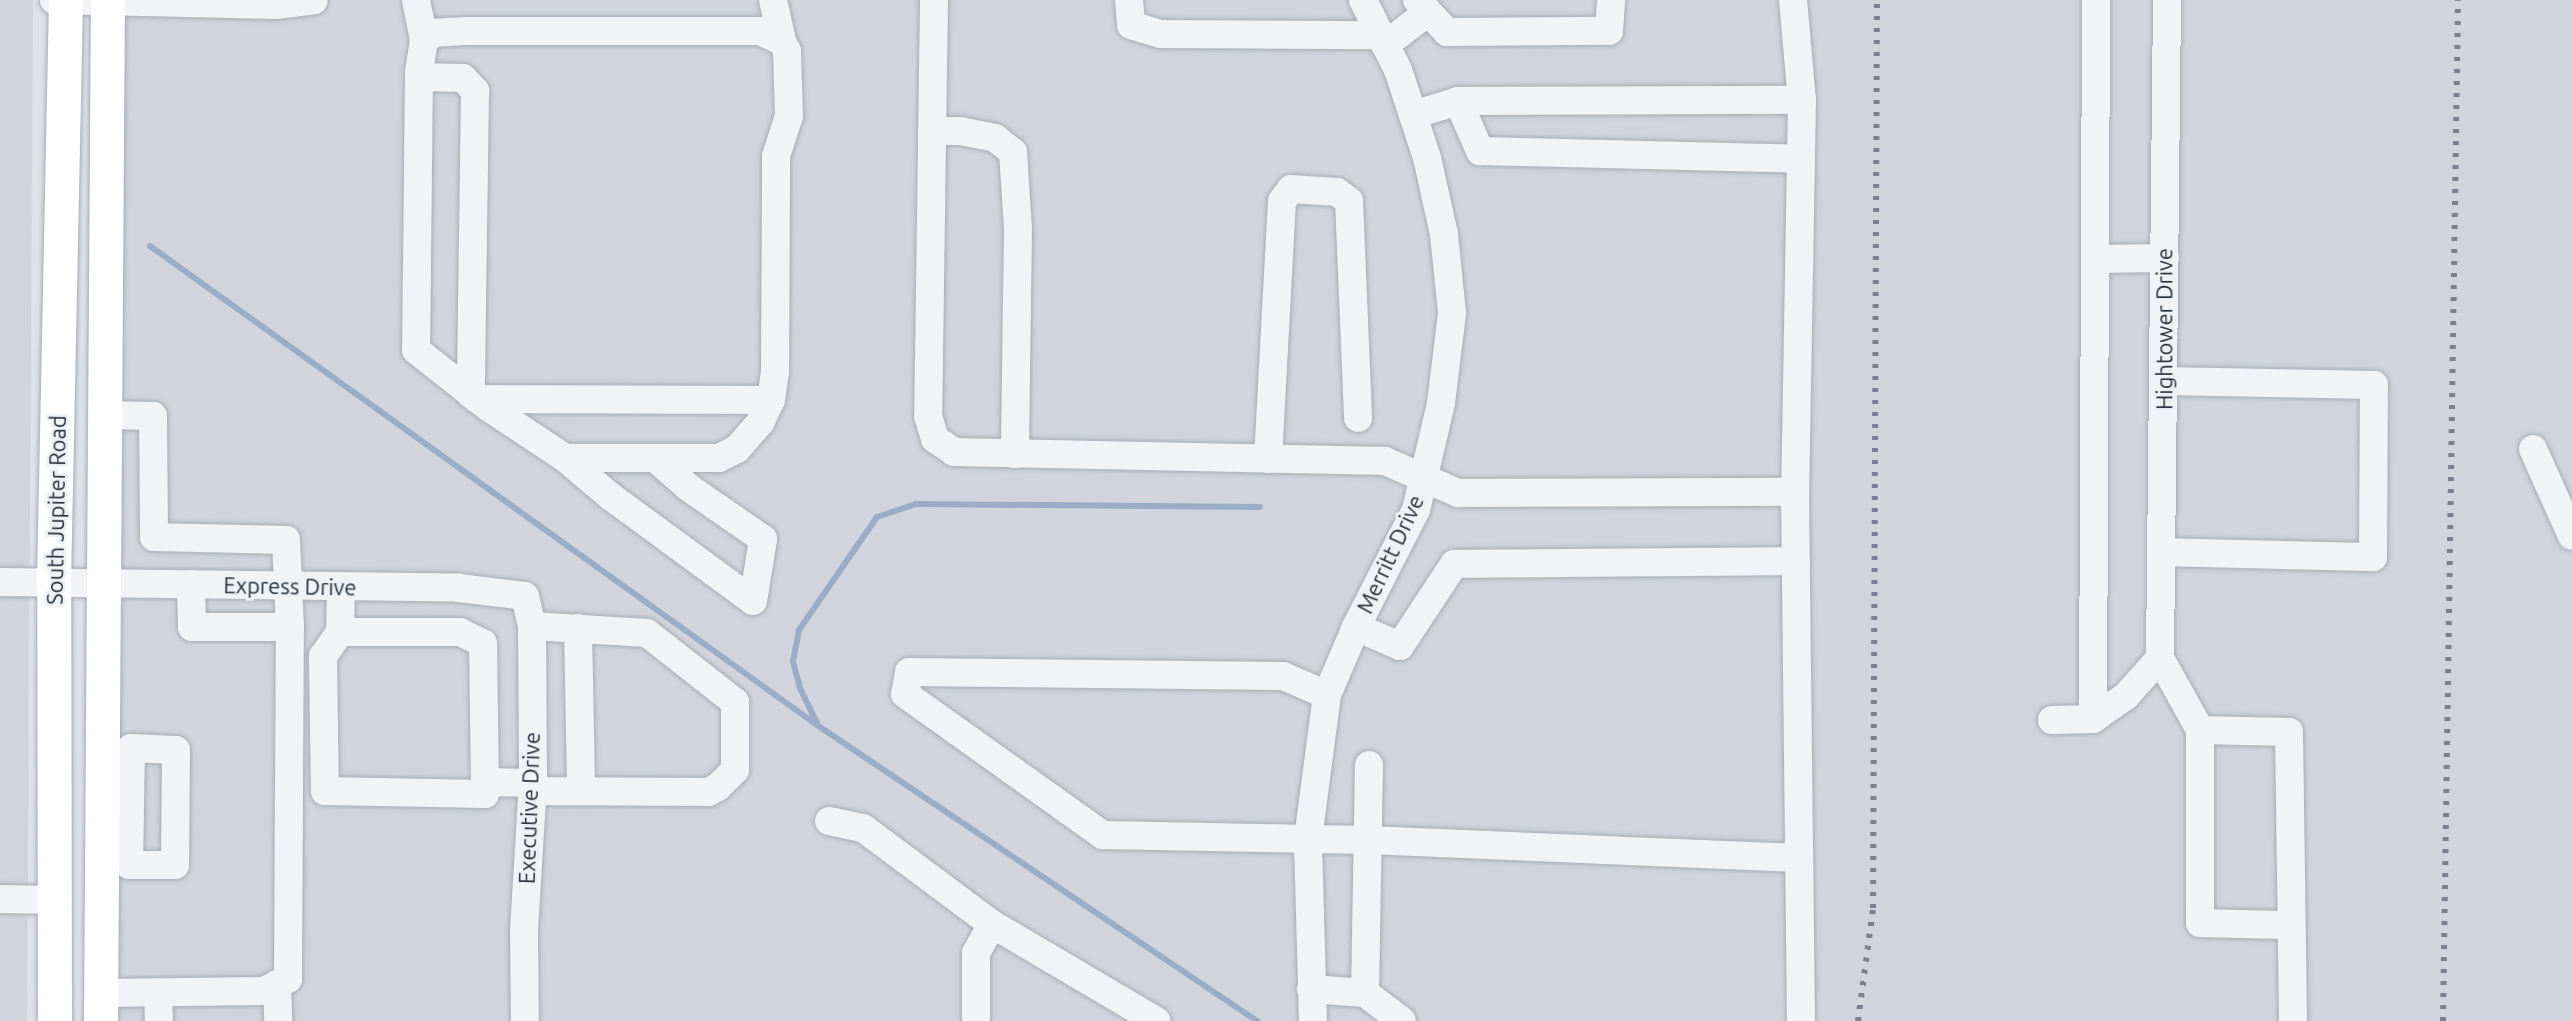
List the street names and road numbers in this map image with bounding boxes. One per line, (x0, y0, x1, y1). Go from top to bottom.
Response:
street label: Hightower Drive (2151, 248, 2177, 410)
street label: South Jupiter Road (41, 415, 71, 605)
street label: Merritt Drive (1351, 491, 1429, 617)
street label: Express Drive (223, 572, 357, 600)
street label: Executive Drive (513, 731, 545, 885)

